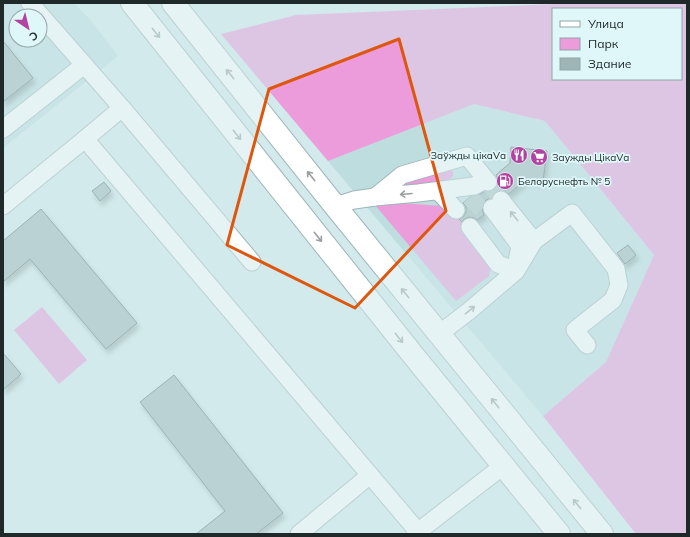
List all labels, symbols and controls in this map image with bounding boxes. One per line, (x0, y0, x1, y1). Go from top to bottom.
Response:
north arrow (8, 8, 48, 48)
legend (552, 8, 682, 80)
text: Улица (587, 16, 624, 31)
text: С (26, 28, 41, 44)
one-way arrow (151, 28, 160, 39)
text: Парк (588, 36, 619, 51)
text: Здание (588, 56, 632, 71)
one-way arrow (225, 69, 234, 80)
one-way arrow (233, 130, 241, 141)
restaurant icon: Заўжды цікаVа (509, 145, 529, 165)
supermarket icon: Заужды ЦікаVа (529, 147, 549, 167)
place label: Заўжды цікаVа (431, 149, 506, 162)
place label: Заужды ЦікаVа (552, 151, 629, 164)
one-way arrow (306, 171, 315, 181)
fuel station icon: Белоруснефть № 5 (495, 171, 515, 191)
place label: Белоруснефть № 5 (518, 175, 610, 188)
one-way arrow (400, 191, 413, 198)
one-way arrow (509, 210, 518, 221)
one-way arrow (314, 231, 322, 242)
one-way arrow (401, 287, 410, 298)
one-way arrow (464, 306, 475, 314)
one-way arrow (395, 333, 403, 344)
one-way arrow (490, 398, 499, 409)
one-way arrow (573, 498, 582, 509)

